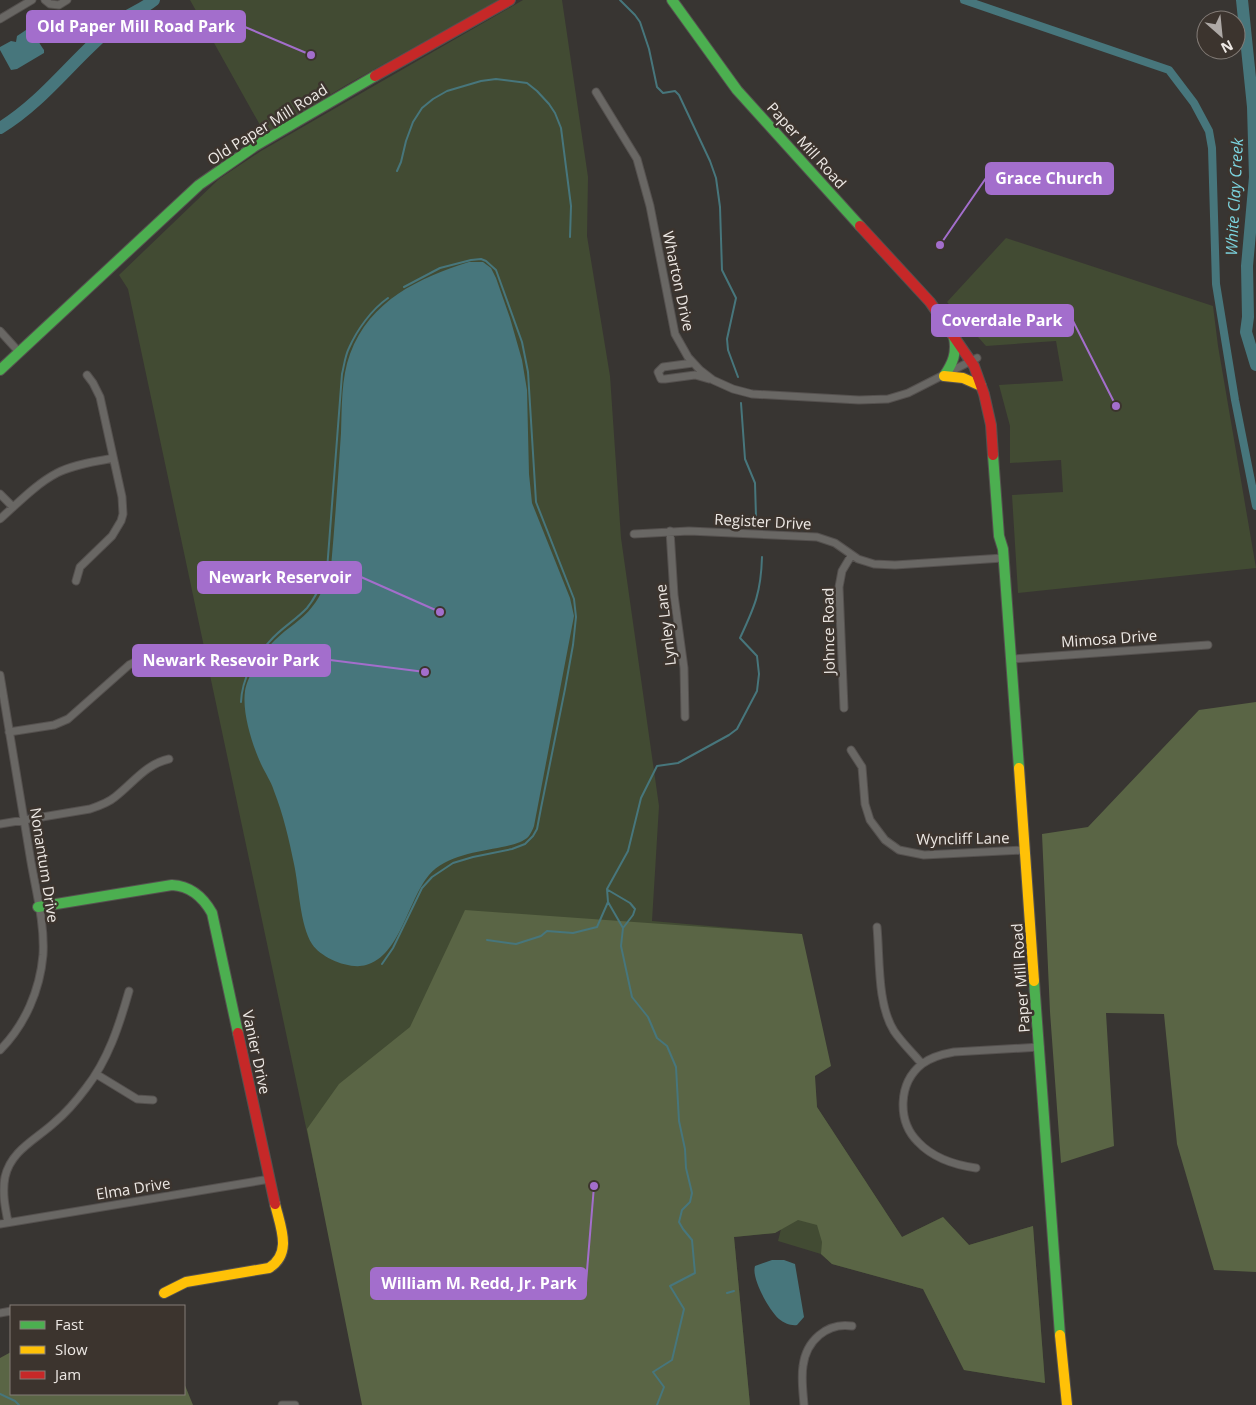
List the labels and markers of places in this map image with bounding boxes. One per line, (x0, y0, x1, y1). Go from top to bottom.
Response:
callout: Old Paper Mill Road Park (27, 11, 245, 42)
callout: Grace Church (986, 163, 1113, 194)
callout: Coverdale Park (932, 305, 1073, 336)
callout: Newark Reservoir (198, 562, 361, 593)
callout: Newark Resevoir Park (133, 645, 330, 676)
callout: William M. Redd, Jr. Park (371, 1268, 586, 1299)

